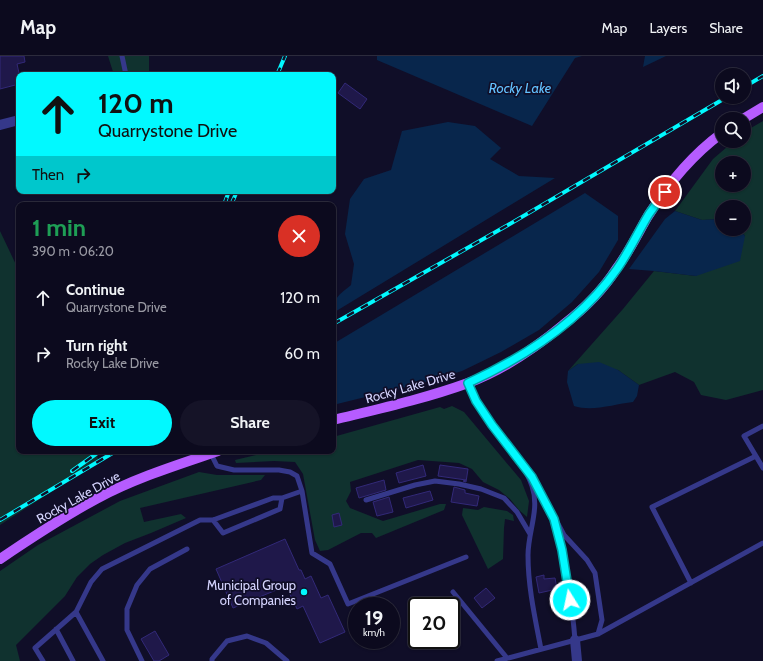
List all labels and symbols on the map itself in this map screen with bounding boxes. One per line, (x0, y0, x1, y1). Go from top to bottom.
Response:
water label: Rocky Lake (489, 79, 552, 97)
pin (648, 175, 682, 209)
street label: Rocky Lake Drive (363, 365, 457, 407)
street label: Rocky Lake Drive (33, 467, 123, 527)
place label: Municipal Group of Companies (207, 577, 297, 608)
position arrow (549, 579, 591, 621)
marker: Municipal Group of Companies (299, 587, 309, 597)
speed limit sign: 20 (408, 597, 460, 649)

